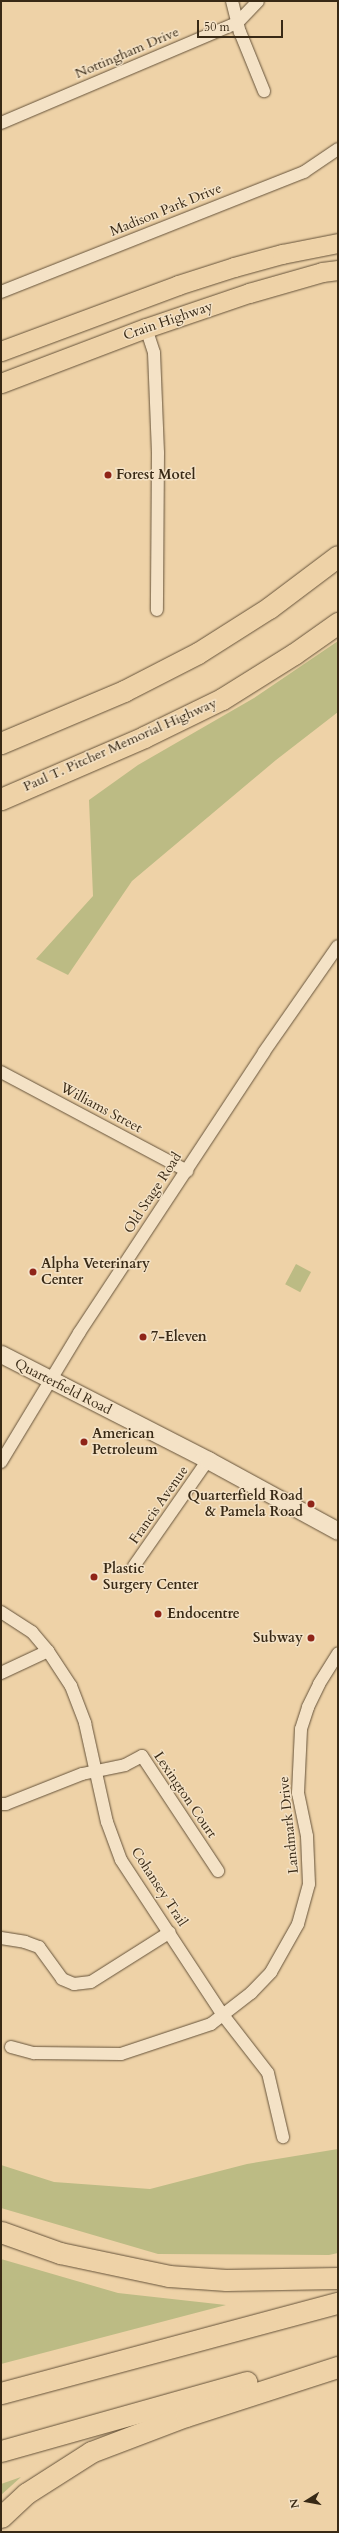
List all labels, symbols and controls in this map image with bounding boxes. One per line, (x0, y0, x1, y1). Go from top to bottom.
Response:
scale bar (199, 12, 285, 38)
text: 50 m (204, 19, 230, 35)
street label: Nottingham Drive (72, 24, 182, 82)
street label: Madison Park Drive (108, 180, 224, 240)
street label: Crain Highway (121, 298, 215, 344)
place label: Forest Motel (116, 467, 196, 483)
marker: Forest Motel (103, 470, 113, 480)
street label: Paul T. Pitcher Memorial Highway (21, 695, 219, 795)
street label: Williams Street (57, 1079, 145, 1137)
street label: Old Stage Road (121, 1149, 185, 1237)
place label: Alpha Veterinary Center (41, 1256, 150, 1288)
marker: Alpha Veterinary Center (28, 1267, 38, 1277)
place label: 7-Eleven (151, 1329, 207, 1345)
marker: 7-Eleven (138, 1332, 148, 1342)
street label: Quarterfield Road (12, 1355, 114, 1419)
place label: American Petroleum (92, 1426, 158, 1458)
marker: American Petroleum (79, 1437, 89, 1447)
street label: Francis Avenue (126, 1463, 192, 1547)
place label: Quarterfield Road & Pamela Road (187, 1488, 303, 1520)
marker: Quarterfield Road & Pamela Road (306, 1499, 316, 1509)
place label: Plastic Surgery Center (103, 1561, 199, 1594)
marker: Plastic Surgery Center (88, 1571, 100, 1583)
place label: Endocentre (167, 1606, 240, 1622)
marker: Endocentre (152, 1608, 164, 1620)
place label: Subway (253, 1630, 303, 1646)
marker: Subway (306, 1633, 316, 1643)
street label: Lexington Court (150, 1749, 220, 1841)
street label: Landmark Drive (276, 1775, 302, 1875)
street label: Cohansey Trail (127, 1844, 191, 1930)
north arrow (287, 2481, 327, 2521)
text: N (286, 2497, 303, 2510)

